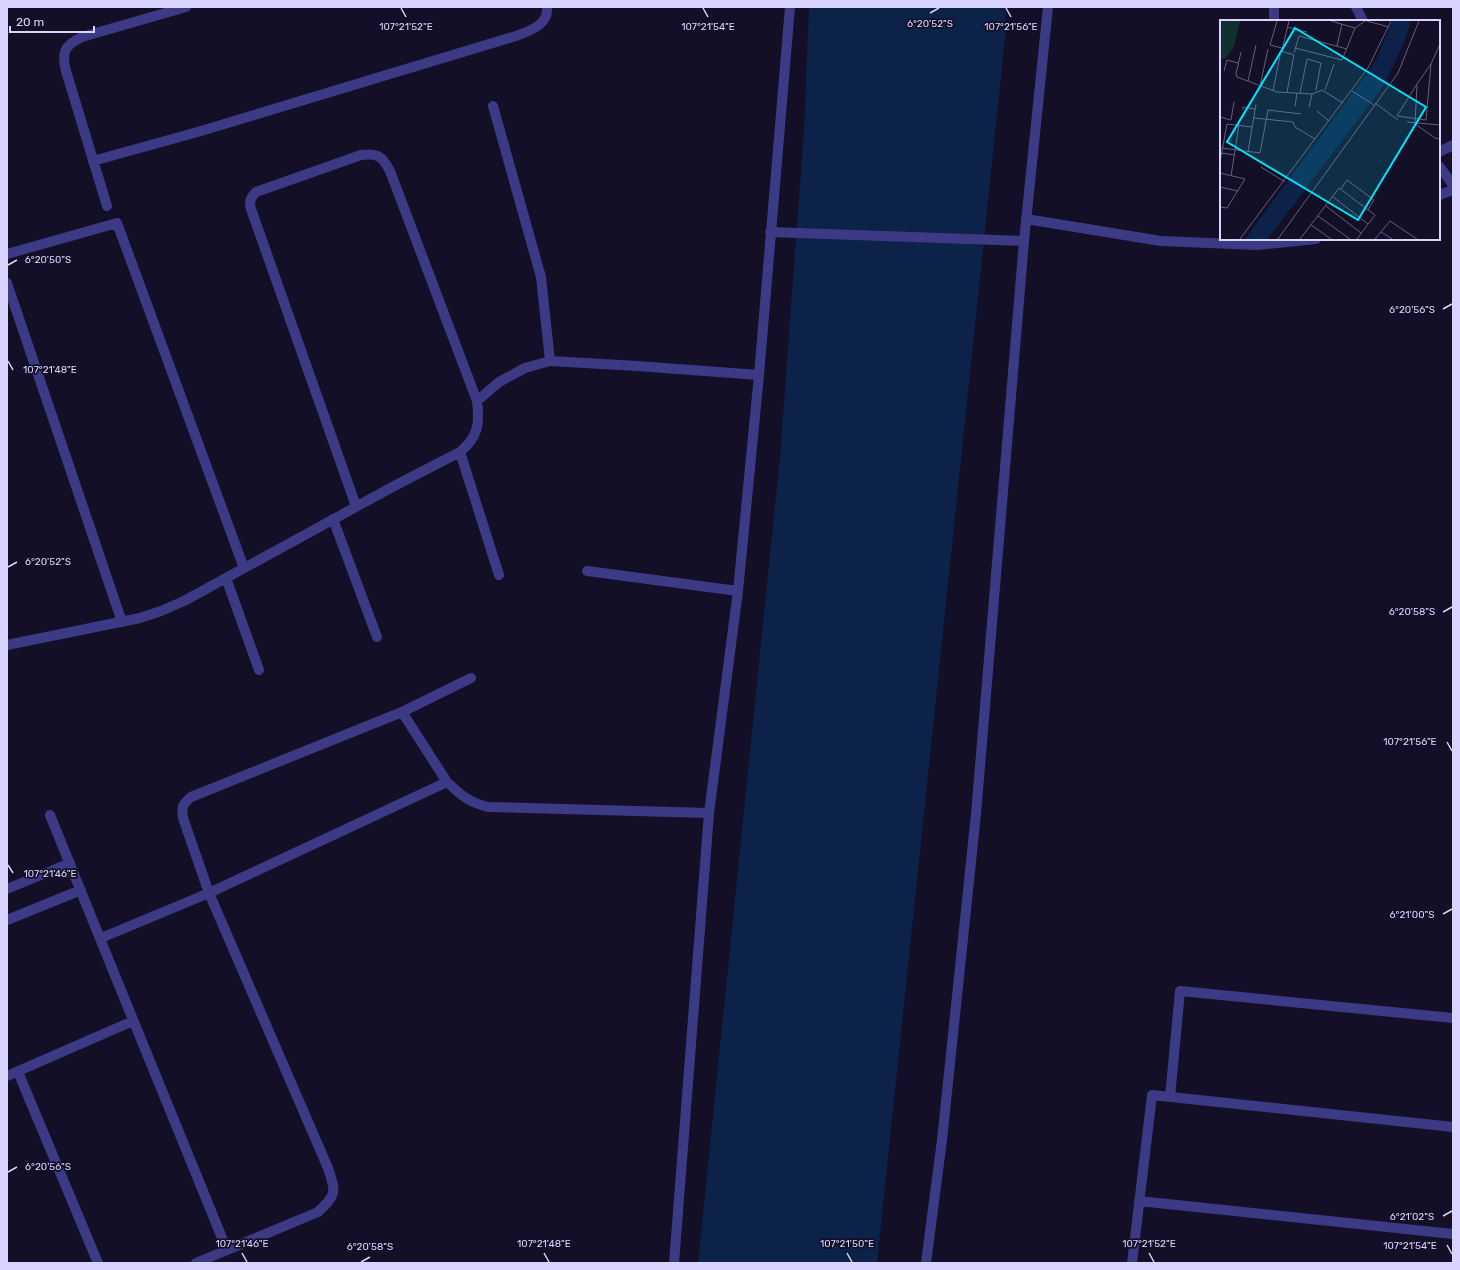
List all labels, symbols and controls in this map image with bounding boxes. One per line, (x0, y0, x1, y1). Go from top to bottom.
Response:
scale bar (10, 8, 94, 34)
text: 20 m (16, 15, 44, 29)
text: 6°20'52"S (907, 18, 953, 30)
inset map (1220, 20, 1440, 240)
text: 107°21'52"E (379, 21, 433, 33)
text: 107°21'54"E (681, 21, 735, 33)
text: 107°21'56"E (984, 21, 1038, 33)
text: 6°20'50"S (25, 254, 71, 266)
text: 6°20'56"S (1389, 304, 1435, 316)
text: 107°21'48"E (23, 364, 77, 376)
text: 6°20'52"S (25, 556, 71, 568)
text: 6°20'58"S (1389, 606, 1435, 618)
text: 107°21'56"E (1383, 736, 1437, 748)
text: 107°21'46"E (23, 868, 77, 880)
text: 6°21'00"S (1390, 909, 1434, 921)
text: 6°20'56"S (25, 1161, 71, 1173)
text: 6°21'02"S (1390, 1211, 1434, 1223)
text: 107°21'46"E (215, 1238, 269, 1250)
text: 107°21'48"E (517, 1238, 571, 1250)
text: 107°21'50"E (820, 1238, 874, 1250)
text: 107°21'52"E (1122, 1238, 1176, 1250)
text: 107°21'54"E (1383, 1240, 1437, 1252)
text: 6°20'58"S (347, 1241, 393, 1253)

